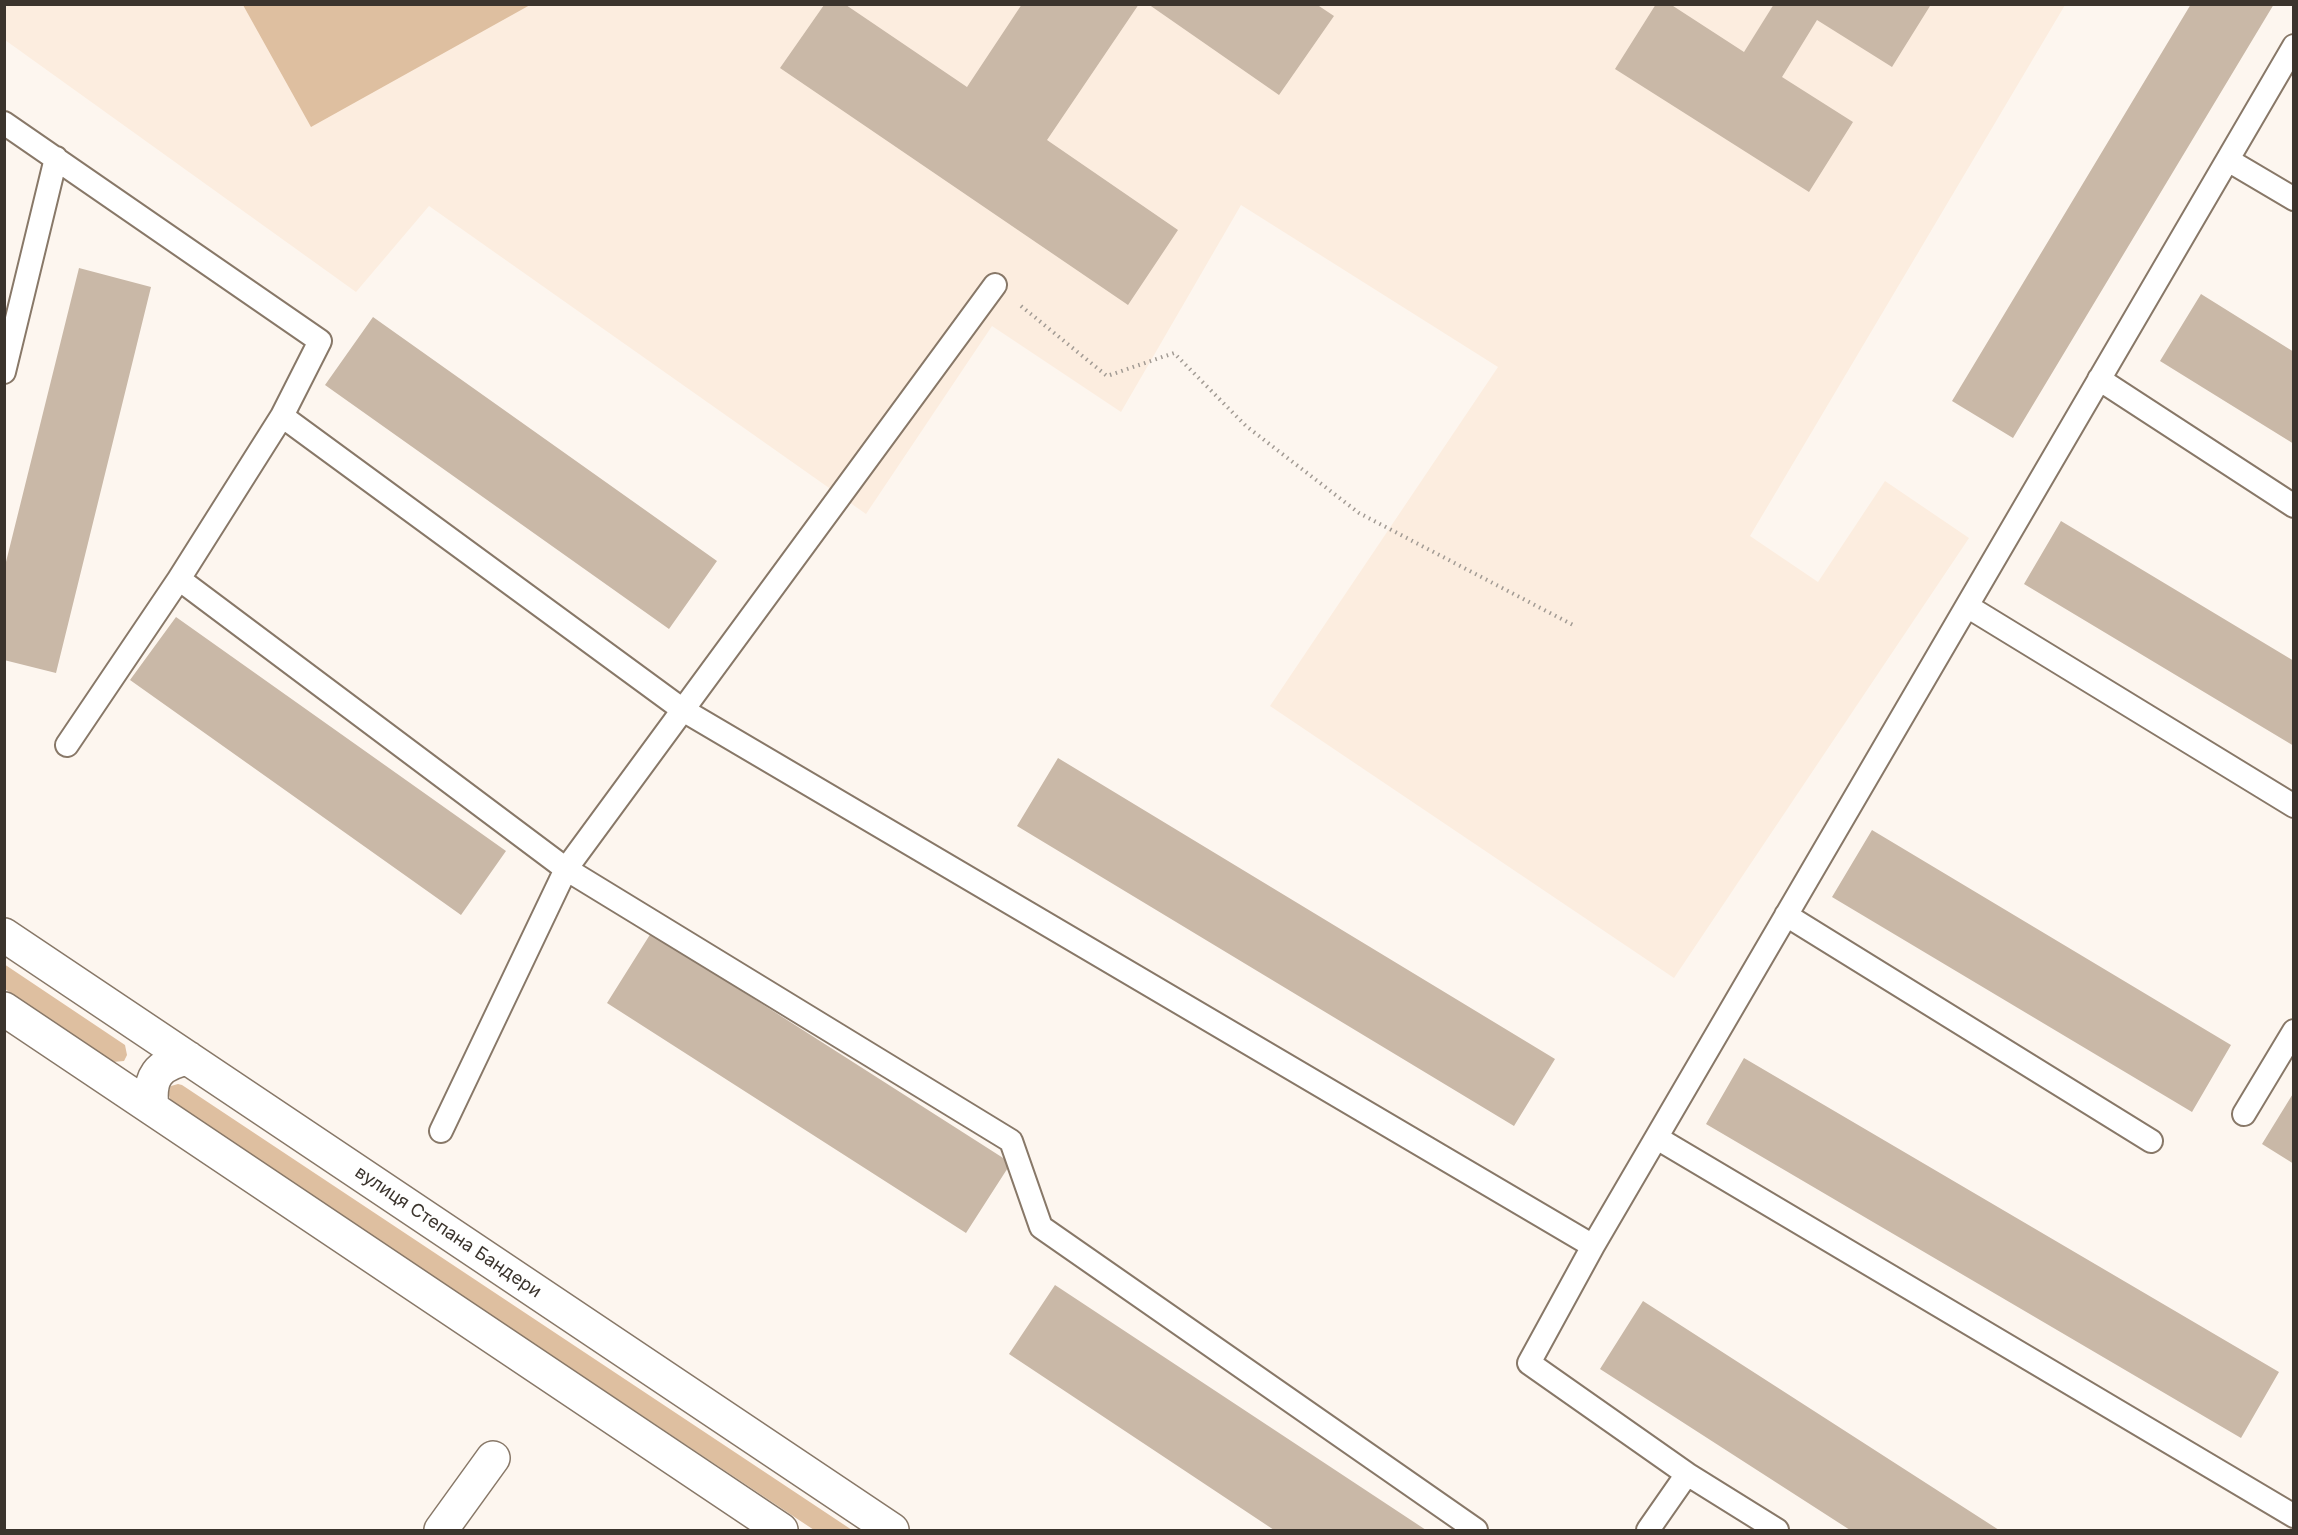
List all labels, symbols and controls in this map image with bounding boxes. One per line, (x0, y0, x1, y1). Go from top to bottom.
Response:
street label: вулиця Степана Бандери (351, 1161, 545, 1303)

